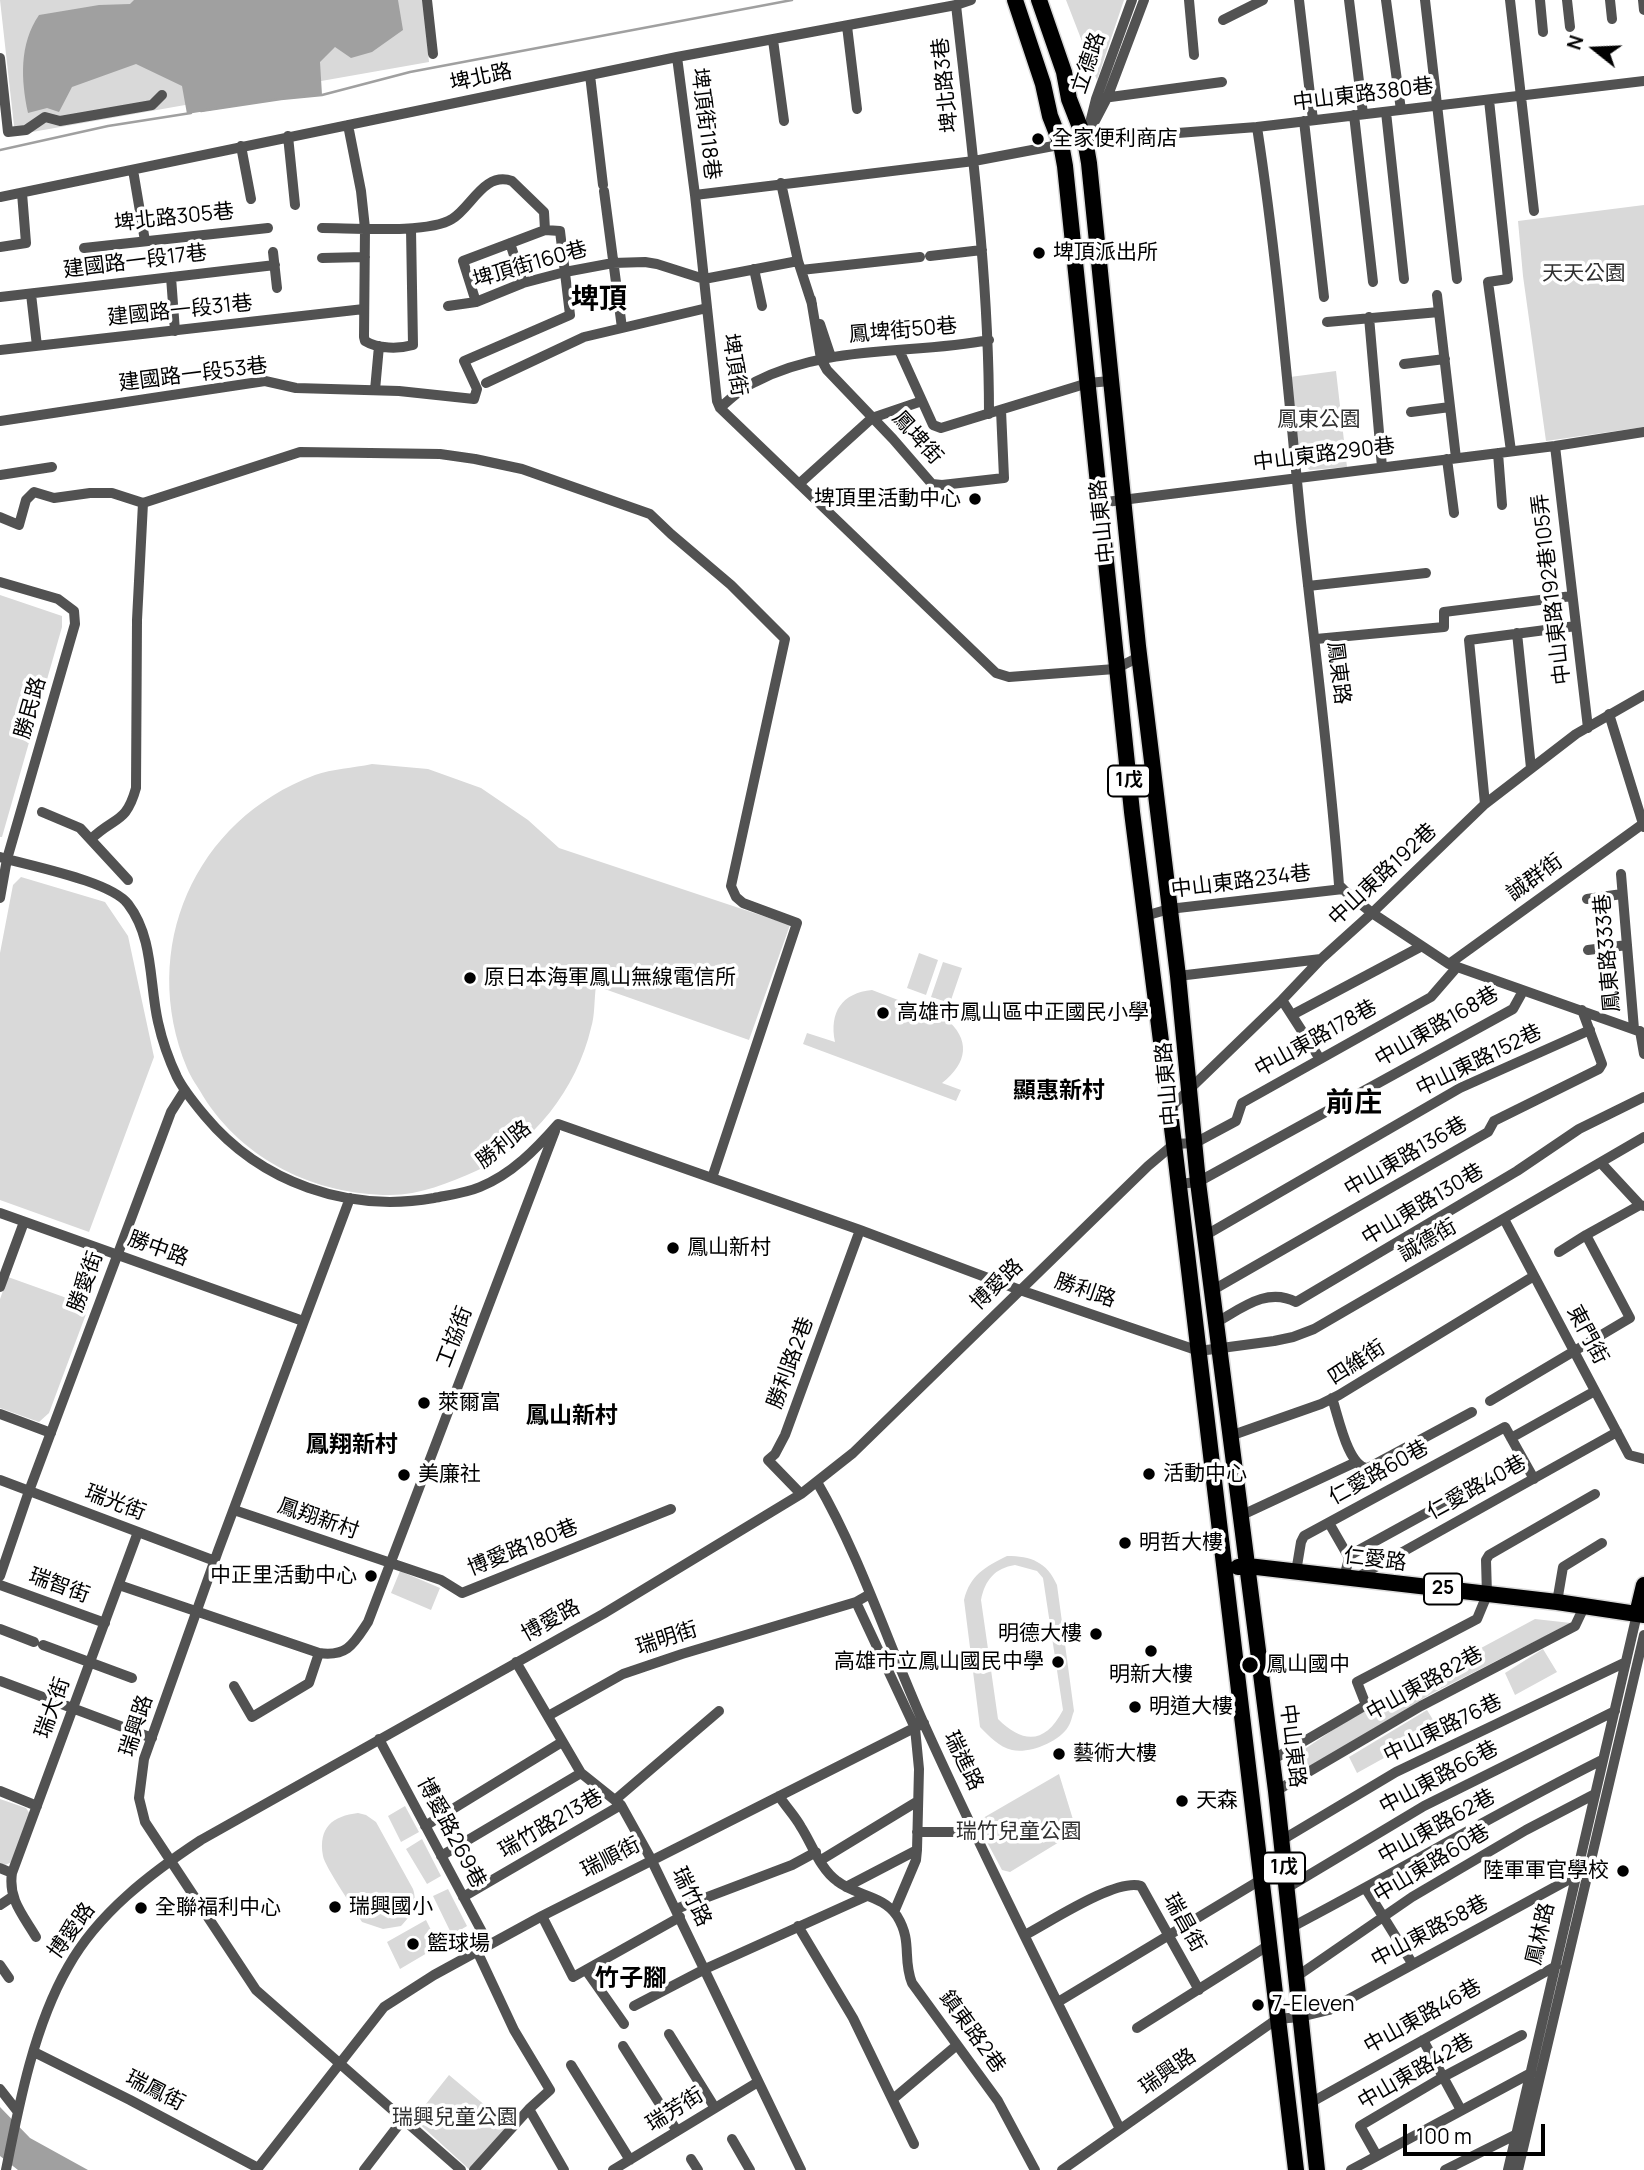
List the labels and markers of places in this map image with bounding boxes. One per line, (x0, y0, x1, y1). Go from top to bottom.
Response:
place label: 全家便利商店 (1052, 126, 1178, 152)
marker: 全家便利商店 (1030, 131, 1046, 147)
place label: 埤頂派出所 (1053, 240, 1158, 266)
marker: 埤頂派出所 (1031, 245, 1047, 261)
place label: 埤頂里活動中心 (814, 486, 961, 512)
marker: 埤頂里活動中心 (967, 491, 983, 507)
place label: 原日本海軍鳳山無線電信所 (484, 965, 736, 991)
marker: 原日本海軍鳳山無線電信所 (462, 970, 478, 986)
place label: 高雄市鳳山區中正國民小學 (897, 1000, 1149, 1026)
marker: 高雄市鳳山區中正國民小學 (875, 1005, 891, 1021)
place label: 鳳山新村 (687, 1235, 771, 1261)
marker: 鳳山新村 (665, 1240, 681, 1256)
place label: 萊爾富 (438, 1390, 501, 1416)
marker: 萊爾富 (416, 1395, 432, 1411)
place label: 活動中心 (1163, 1461, 1247, 1487)
place label: 美廉社 (418, 1462, 481, 1488)
marker: 活動中心 (1141, 1466, 1157, 1482)
marker: 美廉社 (396, 1467, 412, 1483)
place label: 明哲大樓 (1139, 1530, 1223, 1556)
marker: 明哲大樓 (1117, 1535, 1133, 1551)
place label: 中正里活動中心 (210, 1563, 357, 1589)
marker: 中正里活動中心 (363, 1568, 379, 1584)
place label: 明德大樓 (998, 1621, 1082, 1647)
marker: 明德大樓 (1088, 1626, 1104, 1642)
marker: 明新大樓 (1143, 1643, 1159, 1659)
place label: 高雄市立鳳山國民中學 (834, 1649, 1044, 1675)
place label: 鳳山國中 (1266, 1652, 1350, 1678)
marker: 高雄市立鳳山國民中學 (1050, 1654, 1066, 1670)
marker: 鳳山國中 (1240, 1655, 1260, 1675)
place label: 明新大樓 (1109, 1662, 1193, 1688)
place label: 明道大樓 (1149, 1694, 1233, 1720)
marker: 明道大樓 (1127, 1699, 1143, 1715)
place label: 藝術大樓 (1073, 1741, 1157, 1767)
marker: 藝術大樓 (1051, 1746, 1067, 1762)
place label: 天森 (1196, 1788, 1238, 1814)
marker: 天森 (1174, 1793, 1190, 1809)
place label: 陸軍軍官學校 (1483, 1858, 1609, 1884)
marker: 陸軍軍官學校 (1615, 1863, 1631, 1879)
place label: 瑞興國小 (349, 1894, 433, 1920)
place label: 全聯福利中心 (155, 1895, 281, 1921)
marker: 瑞興國小 (327, 1899, 343, 1915)
marker: 全聯福利中心 (133, 1900, 149, 1916)
place label: 籃球場 (427, 1931, 490, 1957)
marker: 籃球場 (405, 1936, 421, 1952)
place label: 7-Eleven (1272, 1992, 1354, 2018)
marker: 7-Eleven (1250, 1997, 1266, 2013)

